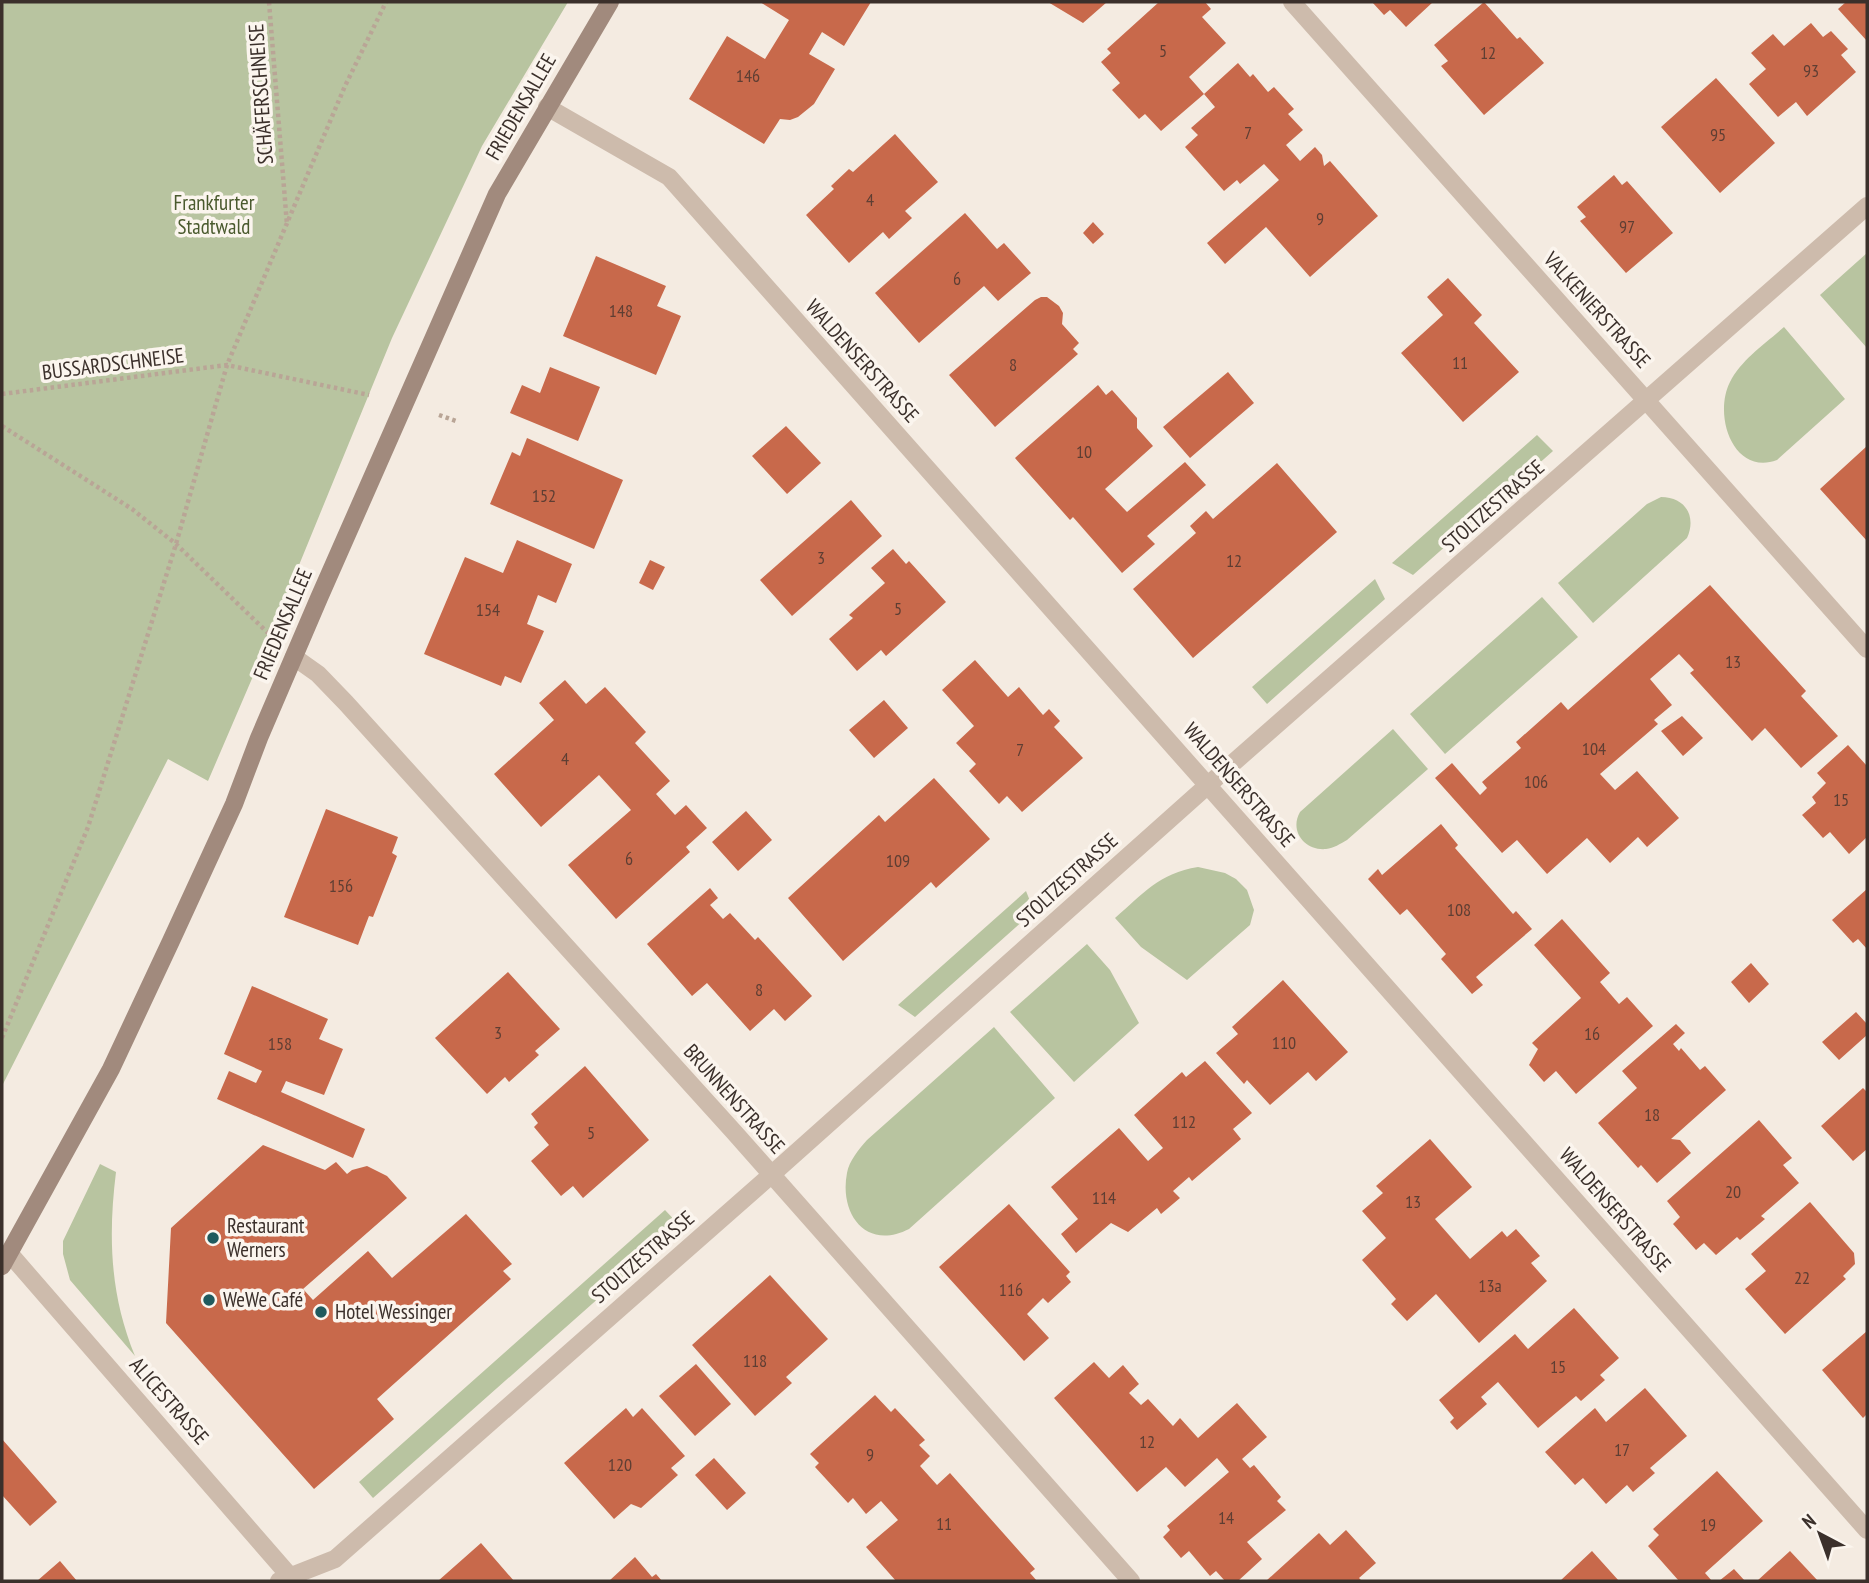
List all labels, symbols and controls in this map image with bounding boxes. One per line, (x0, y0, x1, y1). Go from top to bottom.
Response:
street label: SCHÄFERSCHNEISE (242, 23, 279, 165)
house number: 5 (1159, 39, 1167, 62)
house number: 12 (1480, 41, 1496, 64)
street label: FRIEDENSALLEE (479, 49, 562, 165)
house number: 93 (1803, 59, 1819, 82)
house number: 146 (736, 64, 760, 87)
house number: 7 (1244, 121, 1252, 144)
house number: 95 (1710, 123, 1726, 146)
house number: 4 (866, 188, 874, 211)
park label: Frankfurter Stadtwald (174, 189, 255, 240)
house number: 9 (1316, 207, 1324, 230)
house number: 97 (1619, 215, 1635, 238)
street label: VALKENIERSTRASSE (1537, 245, 1657, 373)
house number: 6 (953, 267, 961, 290)
street label: WALDENSERSTRASSE (800, 293, 925, 428)
house number: 148 (609, 299, 633, 322)
street label: BUSSARDSCHNEISE (40, 341, 186, 386)
house number: 11 (1452, 351, 1468, 374)
house number: 8 (1009, 353, 1017, 376)
house number: 10 (1076, 440, 1092, 463)
street label: STOLTZESTRASSE (1436, 454, 1550, 558)
house number: 152 (532, 484, 556, 507)
house number: 3 (817, 546, 825, 569)
house number: 12 (1226, 549, 1242, 572)
street label: FRIEDENSALLEE (247, 564, 318, 684)
house number: 5 (894, 597, 902, 620)
house number: 154 (476, 598, 500, 621)
house number: 13 (1725, 650, 1741, 673)
street label: WALDENSERSTRASSE (1178, 717, 1301, 853)
house number: 104 (1582, 737, 1606, 760)
house number: 7 (1016, 738, 1024, 761)
house number: 4 (561, 747, 569, 770)
house number: 106 (1524, 770, 1548, 793)
house number: 15 (1833, 788, 1849, 811)
street label: STOLTZESTRASSE (1010, 827, 1123, 932)
house number: 6 (625, 847, 633, 870)
house number: 109 (886, 849, 910, 872)
house number: 156 (329, 874, 353, 897)
house number: 108 (1447, 898, 1471, 921)
house number: 8 (755, 978, 763, 1001)
house number: 3 (494, 1021, 502, 1044)
house number: 16 (1584, 1022, 1600, 1045)
house number: 110 (1272, 1031, 1296, 1054)
house number: 158 (268, 1032, 292, 1055)
street label: BRUNNENSTRASSE (678, 1038, 791, 1159)
house number: 18 (1644, 1103, 1660, 1126)
house number: 112 (1172, 1110, 1196, 1133)
house number: 5 (587, 1121, 595, 1144)
street label: WALDENSERSTRASSE (1554, 1142, 1677, 1278)
house number: 20 (1725, 1180, 1741, 1203)
house number: 114 (1092, 1186, 1116, 1209)
house number: 13 (1405, 1190, 1421, 1213)
street label: STOLTZESTRASSE (586, 1205, 700, 1309)
place label: Restaurant Werners (227, 1212, 305, 1263)
marker: Restaurant Werners (205, 1230, 221, 1246)
house number: 22 (1794, 1266, 1810, 1289)
house number: 13a (1478, 1274, 1502, 1297)
house number: 116 (999, 1278, 1023, 1301)
place label: WeWe Café (223, 1286, 303, 1313)
marker: WeWe Café (201, 1292, 217, 1308)
place label: Hotel Wessinger (335, 1298, 452, 1325)
marker: Hotel Wessinger (313, 1304, 329, 1320)
house number: 118 (743, 1349, 767, 1372)
street label: ALICESTRASSE (124, 1351, 215, 1450)
house number: 15 (1550, 1355, 1566, 1378)
house number: 12 (1139, 1430, 1155, 1453)
house number: 17 (1614, 1438, 1630, 1461)
house number: 9 (866, 1443, 874, 1466)
house number: 120 (608, 1453, 632, 1476)
north arrow (1785, 1499, 1855, 1569)
house number: 14 (1218, 1506, 1234, 1529)
text: N (1797, 1509, 1821, 1534)
house number: 11 (936, 1512, 952, 1535)
house number: 19 (1700, 1513, 1716, 1536)

